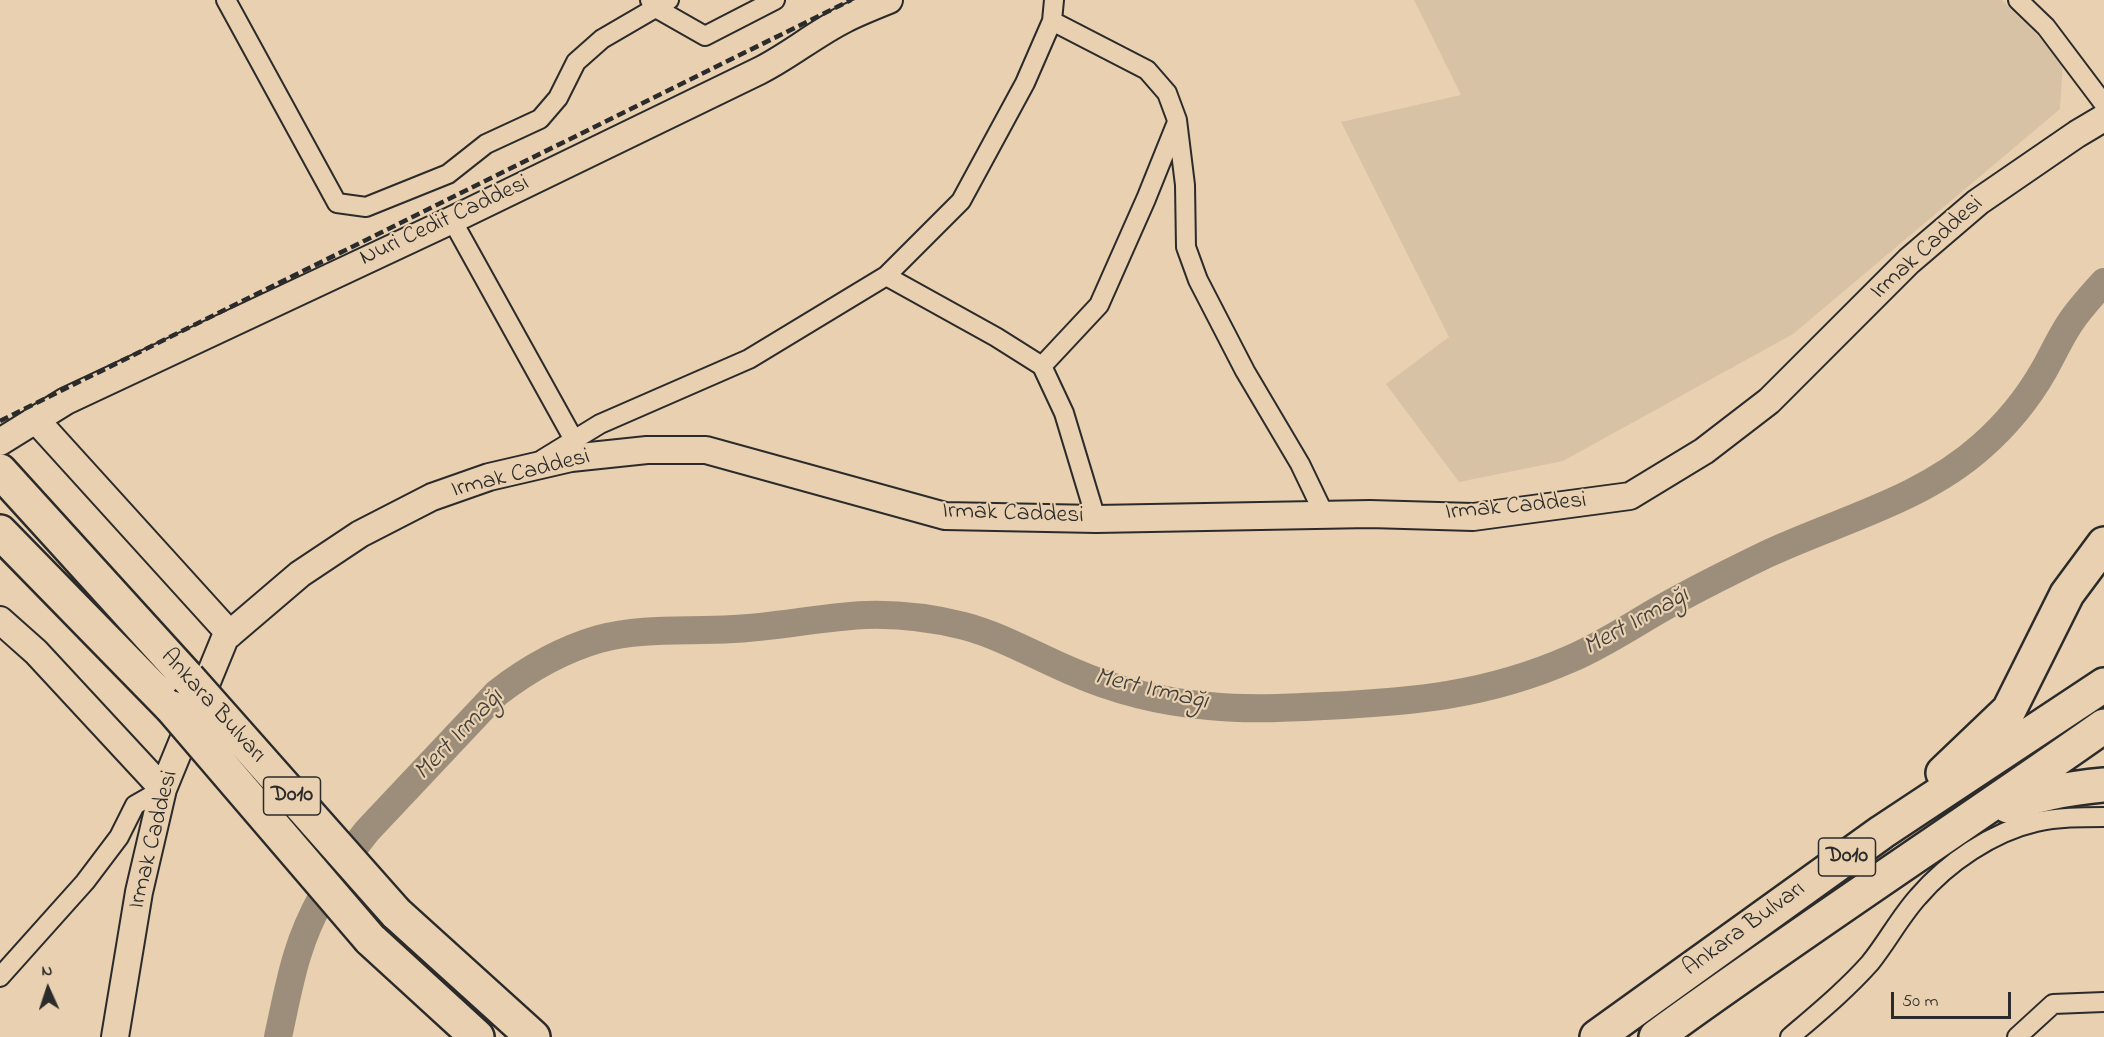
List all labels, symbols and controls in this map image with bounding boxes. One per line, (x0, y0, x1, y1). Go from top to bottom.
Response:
street label: Nuri Cedit Caddesi (356, 170, 534, 274)
street label: Irmak Caddesi (1866, 191, 1990, 307)
street label: Irmak Caddesi (449, 444, 593, 506)
street label: Irmak Caddesi (1444, 487, 1588, 529)
street label: Irmak Caddesi (942, 498, 1084, 532)
water label: Mert Irmağı (1579, 581, 1695, 665)
street label: Ankara Bulvarı (153, 644, 271, 770)
water label: Mert Irmağı (1091, 663, 1211, 719)
water label: Mert Irmağı (409, 684, 511, 788)
street label: Irmak Caddesi (124, 768, 186, 912)
road number: D010 (264, 777, 320, 815)
road number: D010 (1818, 838, 1876, 876)
street label: Ankara Bulvarı (1678, 876, 1812, 984)
north arrow (18, 959, 78, 1019)
text: N (41, 959, 53, 983)
scale bar (1894, 980, 2014, 1018)
text: 50 m (1902, 989, 1939, 1015)

